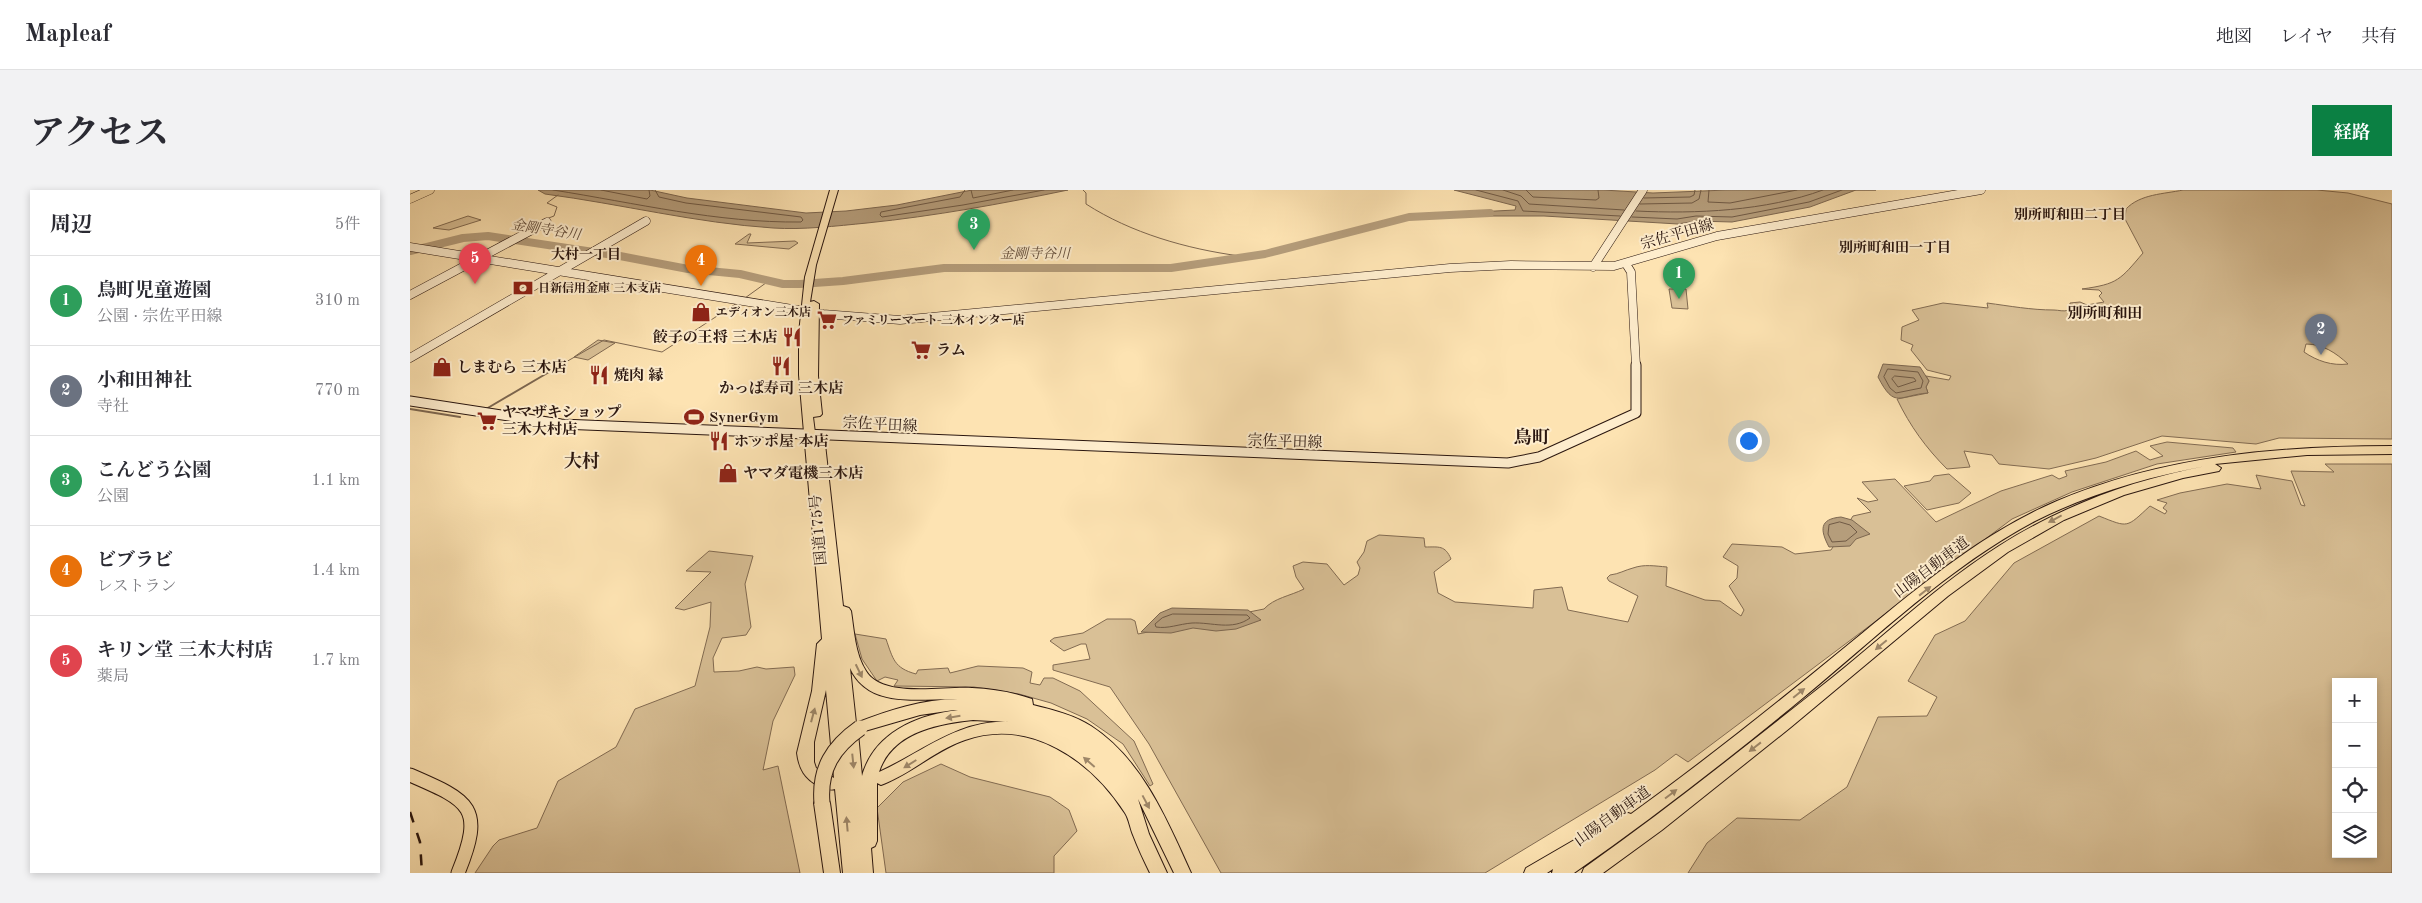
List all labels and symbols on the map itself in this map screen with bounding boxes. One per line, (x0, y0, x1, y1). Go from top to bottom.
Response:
district label: 別所町和田二丁目 (2014, 207, 2126, 222)
pin: 3 (958, 209, 990, 250)
street label: 宗佐平田線 (1639, 216, 1716, 253)
water label: 金剛寺谷川 (510, 217, 584, 243)
district label: 別所町和田一丁目 (1839, 240, 1951, 255)
pin: 5 (459, 243, 491, 284)
pin: 4 (685, 245, 717, 286)
water label: 金剛寺谷川 (1000, 246, 1072, 261)
district label: 大村一丁目 (551, 247, 621, 262)
pin: 1 (1663, 258, 1695, 299)
bank icon: 日新信用金庫 三木支店 (512, 277, 534, 299)
place label: 日新信用金庫 三木支店 (538, 281, 661, 295)
shop icon: エディオン三木店 (690, 301, 712, 323)
place label: エディオン三木店 (716, 305, 811, 319)
district label: 別所町和田 (2067, 305, 2143, 322)
supermarket icon: ファミリーマート 三木インター店 (816, 309, 838, 331)
place label: ファミリーマート 三木インター店 (842, 313, 1025, 327)
pin: 2 (2305, 314, 2337, 355)
restaurant icon: 餃子の王将 三木店 (781, 326, 803, 348)
place label: 餃子の王将 三木店 (653, 329, 777, 346)
supermarket icon: ラム (910, 339, 932, 361)
place label: ラム (936, 343, 966, 359)
restaurant icon: かっぱ寿司 三木店 (770, 355, 792, 377)
shop icon: しまむら 三木店 (431, 356, 453, 378)
place label: しまむら 三木店 (457, 359, 566, 376)
restaurant icon: 焼肉 縁 (588, 364, 610, 386)
place label: 焼肉 縁 (614, 367, 663, 384)
place label: かっぱ寿司 三木店 (719, 380, 843, 397)
place label: ヤマザキショップ 三木大村店 (502, 404, 622, 438)
sports icon: SynerGym (683, 406, 705, 428)
supermarket icon: ヤマザキショップ 三木大村店 (476, 410, 498, 432)
place label: SynerGym (709, 411, 779, 426)
street label: 宗佐平田線 (842, 414, 918, 435)
district label: 鳥町 (1514, 427, 1550, 447)
your location (1736, 428, 1762, 454)
restaurant icon: ホッポ屋 本店 (708, 430, 730, 452)
street label: 宗佐平田線 (1247, 432, 1323, 451)
place label: ホッポ屋 本店 (734, 433, 828, 450)
district label: 大村 (564, 451, 600, 471)
shop icon: ヤマダ電機三木店 (717, 462, 739, 484)
place label: ヤマダ電機三木店 (743, 465, 863, 482)
street label: 国道175号 (807, 494, 830, 566)
one-way arrow (2048, 515, 2062, 523)
street label: 山陽自動車道 (1890, 534, 1972, 601)
one-way arrow (1918, 585, 1931, 596)
one-way arrow (1875, 639, 1888, 650)
one-way arrow (855, 663, 864, 678)
one-way arrow (1792, 688, 1805, 699)
one-way arrow (810, 707, 818, 722)
one-way arrow (944, 714, 960, 722)
one-way arrow (1749, 742, 1762, 753)
one-way arrow (849, 753, 857, 769)
one-way arrow (1083, 756, 1095, 768)
one-way arrow (903, 760, 916, 769)
street label: 山陽自動車道 (1571, 783, 1654, 850)
one-way arrow (1664, 788, 1677, 799)
one-way arrow (1142, 795, 1151, 808)
one-way arrow (843, 816, 851, 832)

